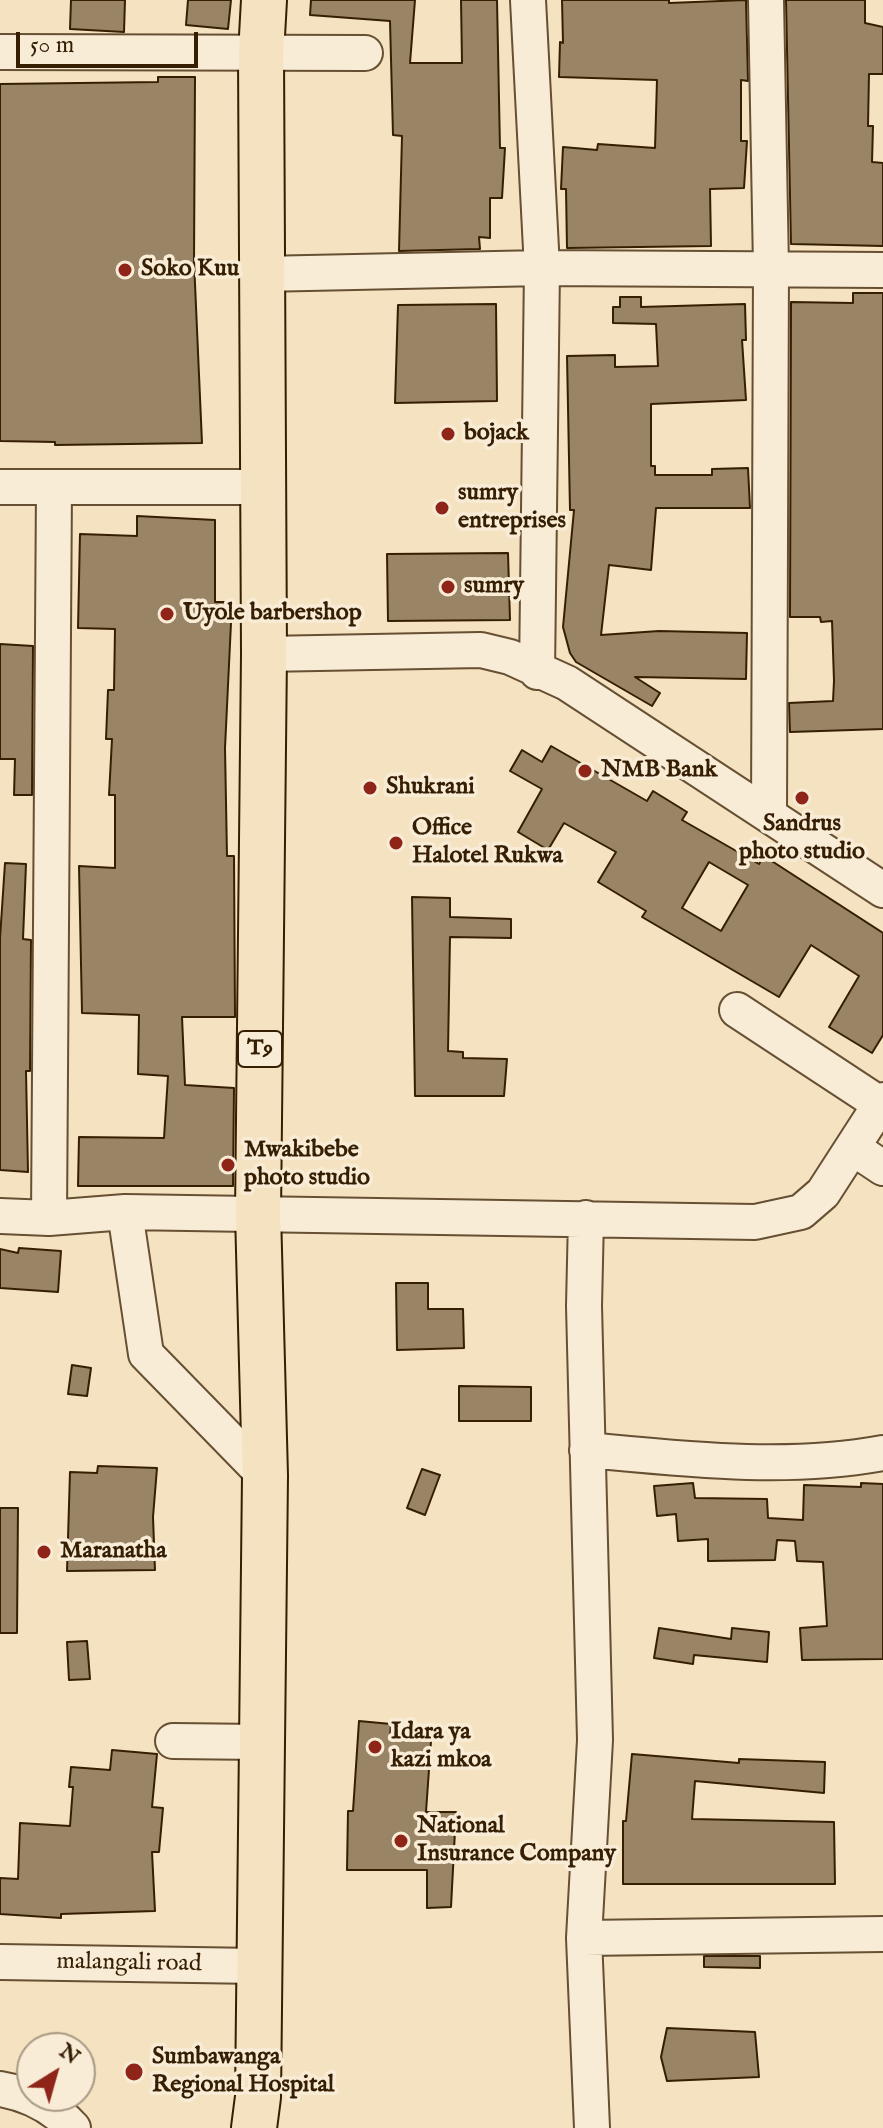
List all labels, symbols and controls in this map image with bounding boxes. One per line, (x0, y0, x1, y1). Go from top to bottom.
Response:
scale bar (20, 16, 202, 66)
text: 50 m (30, 30, 74, 61)
place label: Soko Kuu (141, 256, 239, 284)
marker: Soko Kuu (116, 261, 134, 279)
place label: bojack (464, 420, 529, 448)
marker: bojack (439, 425, 457, 443)
place label: sumry entreprises (458, 480, 566, 536)
marker: sumry entreprises (433, 499, 451, 517)
place label: sumry (464, 573, 524, 601)
marker: sumry (439, 578, 457, 596)
place label: Uyole barbershop (183, 600, 362, 628)
marker: Uyole barbershop (158, 605, 176, 623)
place label: NMB Bank (601, 757, 717, 785)
marker: NMB Bank (576, 762, 594, 780)
place label: Shukrani (386, 774, 475, 802)
marker: Shukrani (361, 779, 379, 797)
marker: Sandrus photo studio (793, 789, 811, 807)
place label: Sandrus photo studio (739, 811, 865, 867)
place label: Office Halotel Rukwa (412, 815, 563, 871)
marker: Office Halotel Rukwa (387, 834, 405, 852)
road number: T9 (238, 1031, 282, 1067)
place label: Mwakibebe photo studio (244, 1137, 370, 1193)
marker: Mwakibebe photo studio (219, 1156, 237, 1174)
place label: Maranatha (60, 1538, 167, 1566)
marker: Maranatha (35, 1543, 53, 1561)
place label: Idara ya kazi mkoa (391, 1719, 491, 1775)
marker: Idara ya kazi mkoa (366, 1738, 384, 1756)
place label: National Insurance Company (417, 1813, 616, 1869)
marker: National Insurance Company (392, 1832, 410, 1850)
street label: malangali road (56, 1948, 202, 1980)
north arrow (16, 2032, 96, 2112)
text: N (53, 2038, 85, 2071)
place label: Sumbawanga Regional Hospital (152, 2044, 334, 2100)
marker: Sumbawanga Regional Hospital (123, 2061, 145, 2083)

